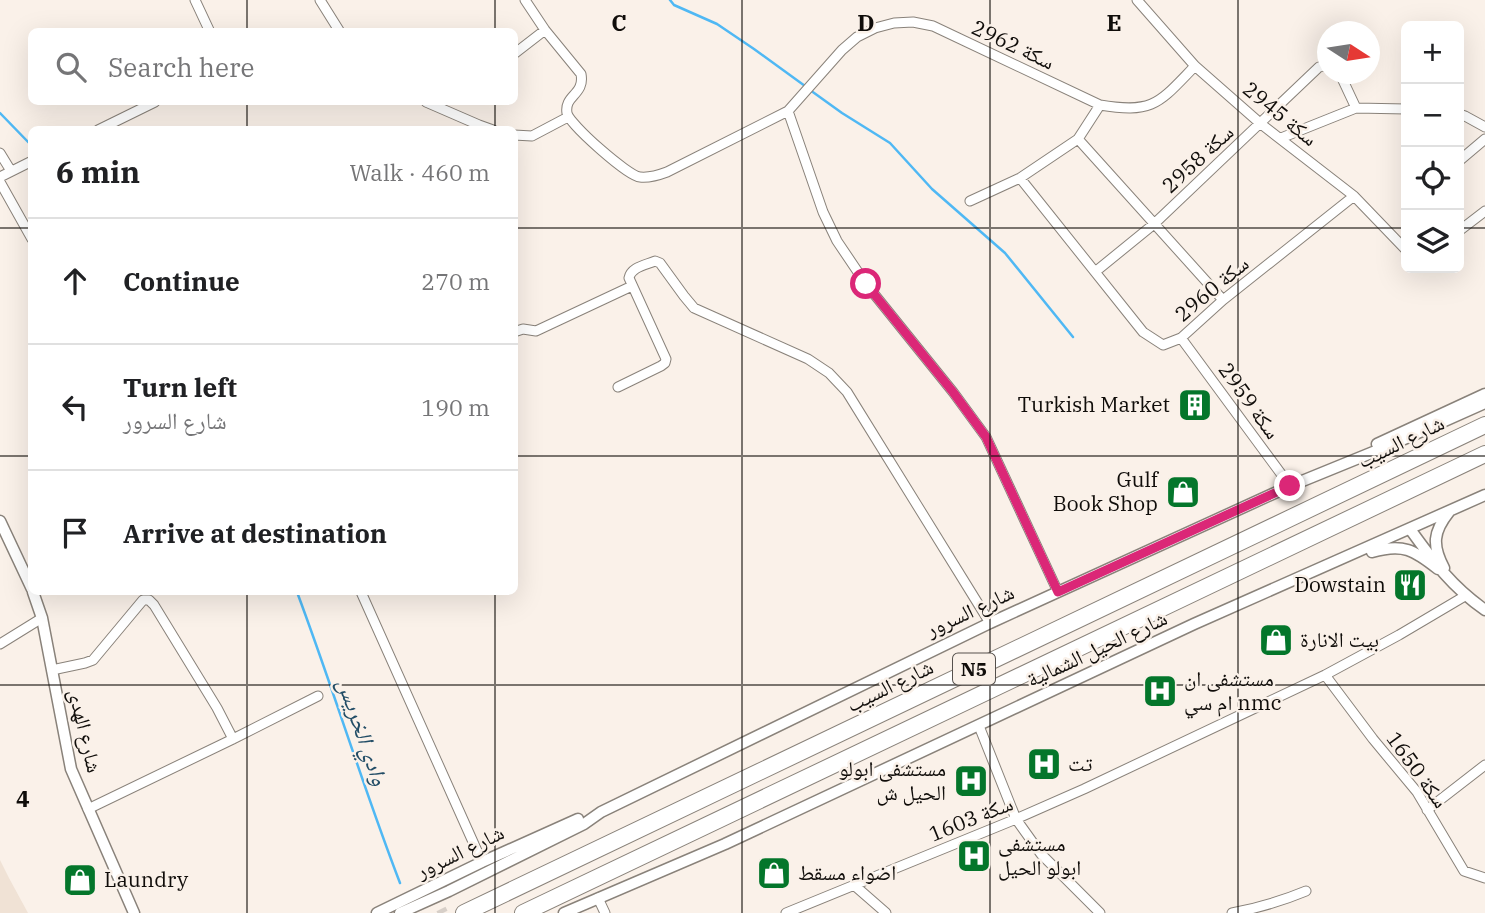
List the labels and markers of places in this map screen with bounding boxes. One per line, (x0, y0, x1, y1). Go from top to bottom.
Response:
building icon: Turkish Market (1176, 386, 1214, 424)
place label: Turkish Market (1018, 390, 1170, 418)
place label: Gulf Book Shop (1053, 465, 1160, 517)
shop icon: Gulf Book Shop (1164, 473, 1202, 511)
restaurant icon: Dowstain (1391, 566, 1429, 604)
place label: Dowstain (1294, 570, 1386, 598)
shop icon: بيت الانارة (1257, 621, 1295, 659)
place label: بيت الانارة (1300, 625, 1379, 653)
place label: مستشفى ان ام سي nmc (1184, 664, 1282, 719)
hospital icon: مستشفى ان ام سي nmc (1141, 672, 1179, 710)
hospital icon: تت (1025, 745, 1063, 783)
place label: تت (1068, 749, 1092, 777)
place label: مستشفى ابولو الحيل ش (839, 754, 946, 806)
hospital icon: مستشفى ابولو الحيل ش (952, 762, 990, 800)
place label: مستشفى ابولو الحيل (998, 829, 1081, 881)
hospital icon: مستشفى ابولو الحيل (955, 837, 993, 875)
shop icon: اضواء مسقط (755, 854, 793, 892)
place label: اضواء مسقط (798, 858, 896, 886)
shop icon: Laundry (61, 861, 99, 899)
place label: Laundry (104, 865, 189, 893)

